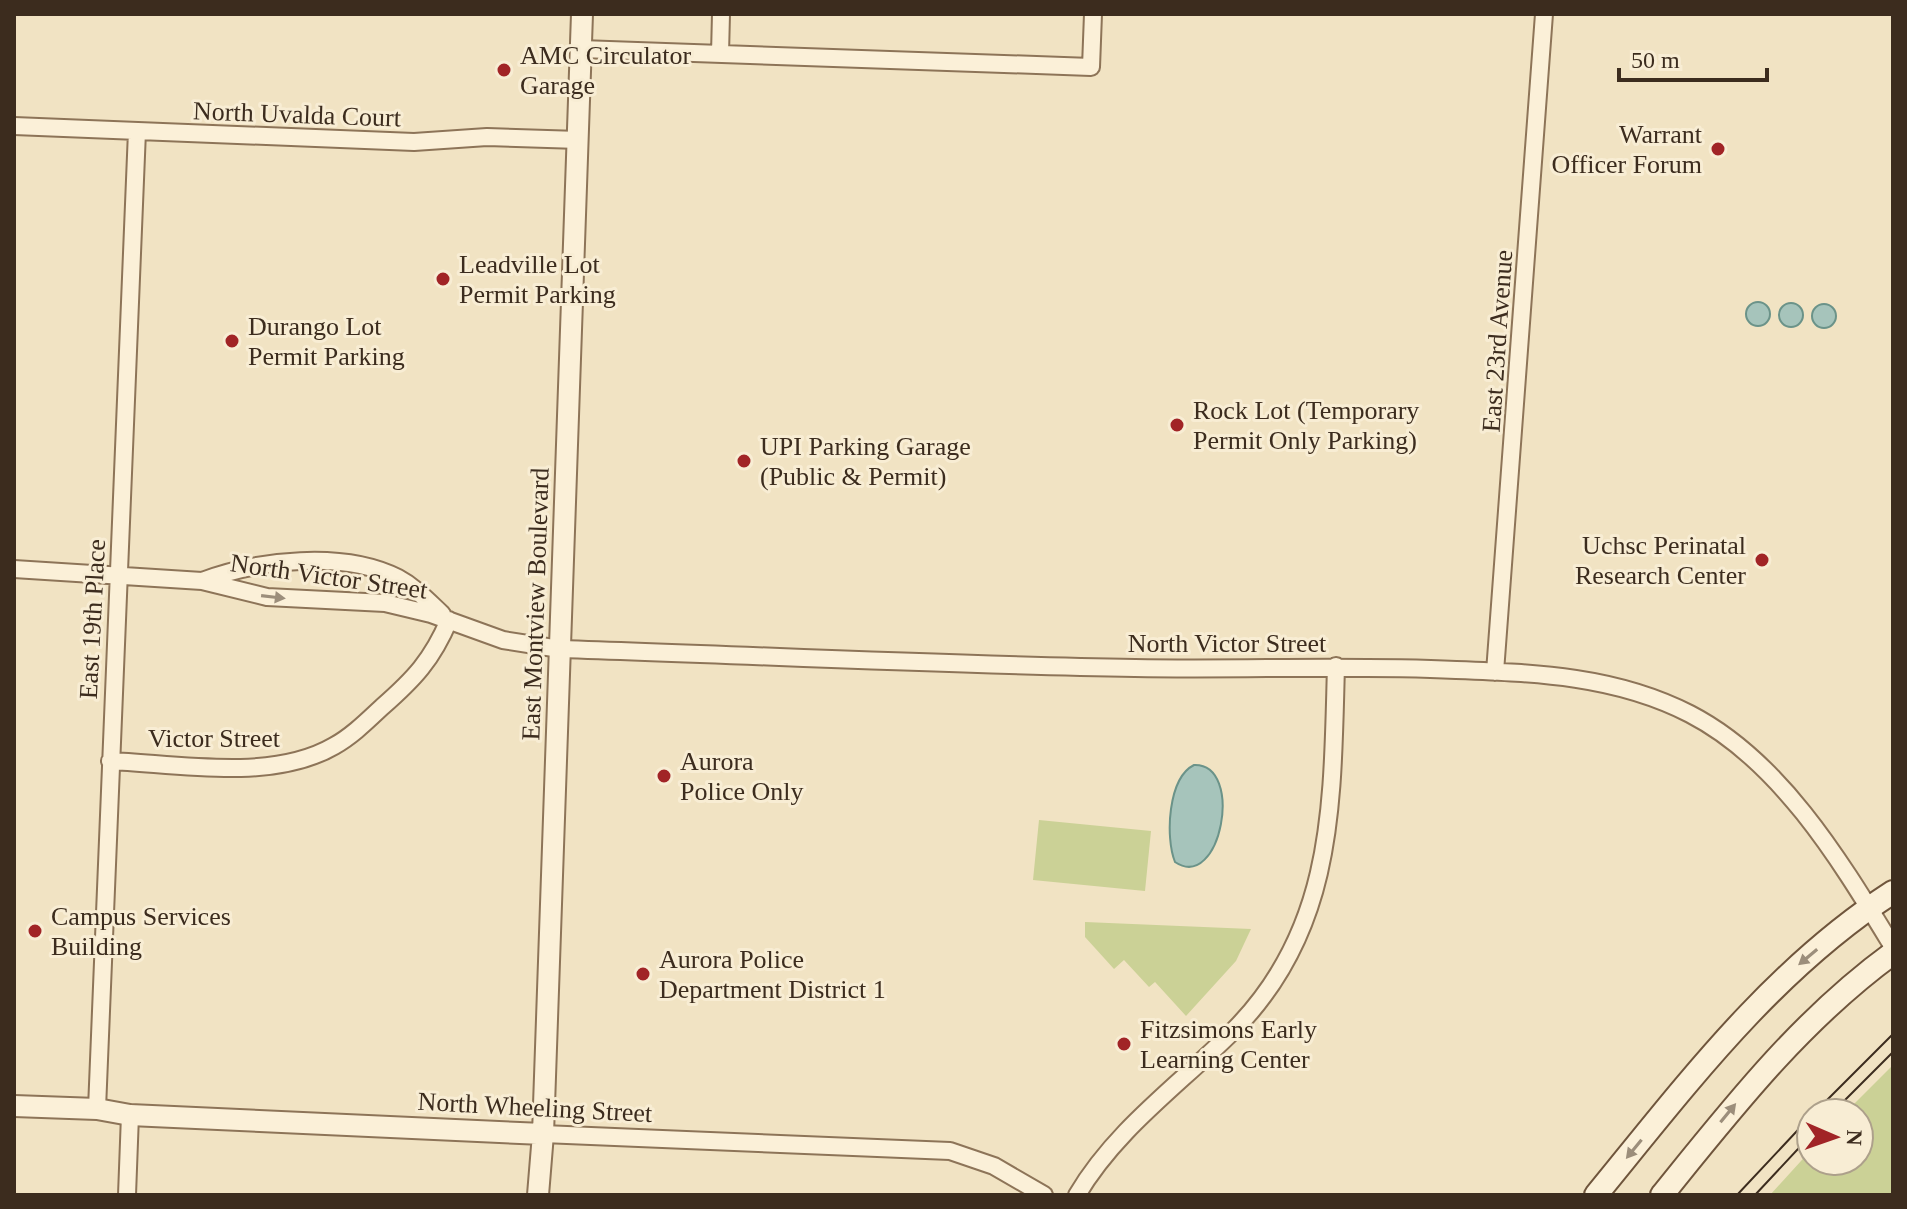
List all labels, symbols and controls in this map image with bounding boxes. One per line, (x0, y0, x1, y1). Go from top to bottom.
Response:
scale bar (1619, 32, 1767, 82)
place label: AMC Circulator Garage (520, 41, 691, 100)
text: 50 m (1631, 47, 1680, 73)
marker: AMC Circulator Garage (495, 61, 513, 79)
street label: North Uvalda Court (193, 96, 402, 133)
place label: Warrant Officer Forum (1552, 120, 1703, 179)
marker: Warrant Officer Forum (1709, 140, 1727, 158)
street label: East 23rd Avenue (1477, 249, 1518, 433)
place label: Leadville Lot Permit Parking (459, 250, 616, 309)
marker: Leadville Lot Permit Parking (434, 270, 452, 288)
place label: Durango Lot Permit Parking (248, 312, 405, 371)
marker: Durango Lot Permit Parking (223, 332, 241, 350)
place label: Rock Lot (Temporary Permit Only Parking) (1193, 396, 1419, 455)
marker: Rock Lot (Temporary Permit Only Parking) (1168, 416, 1186, 434)
place label: UPI Parking Garage (Public & Permit) (760, 432, 971, 491)
marker: UPI Parking Garage (Public & Permit) (735, 452, 753, 470)
street label: East Montview Boulevard (516, 467, 555, 741)
place label: Uchsc Perinatal Research Center (1575, 531, 1746, 590)
street label: East 19th Place (74, 538, 111, 700)
street label: North Victor Street (229, 548, 430, 605)
marker: Uchsc Perinatal Research Center (1753, 551, 1771, 569)
one-way arrow (261, 591, 286, 604)
street label: North Victor Street (1128, 629, 1327, 658)
street label: Victor Street (148, 724, 281, 753)
place label: Aurora Police Only (680, 747, 804, 806)
marker: Aurora Police Only (655, 767, 673, 785)
place label: Campus Services Building (51, 902, 231, 961)
marker: Campus Services Building (26, 922, 44, 940)
place label: Aurora Police Department District 1 (659, 945, 886, 1004)
one-way arrow (1799, 948, 1819, 965)
marker: Aurora Police Department District 1 (634, 965, 652, 983)
place label: Fitzsimons Early Learning Center (1140, 1015, 1317, 1074)
marker: Fitzsimons Early Learning Center (1115, 1035, 1133, 1053)
street label: North Wheeling Street (417, 1087, 654, 1128)
north arrow (1795, 1097, 1875, 1177)
one-way arrow (1720, 1102, 1737, 1123)
text: N (1842, 1129, 1867, 1146)
one-way arrow (1626, 1138, 1643, 1158)

